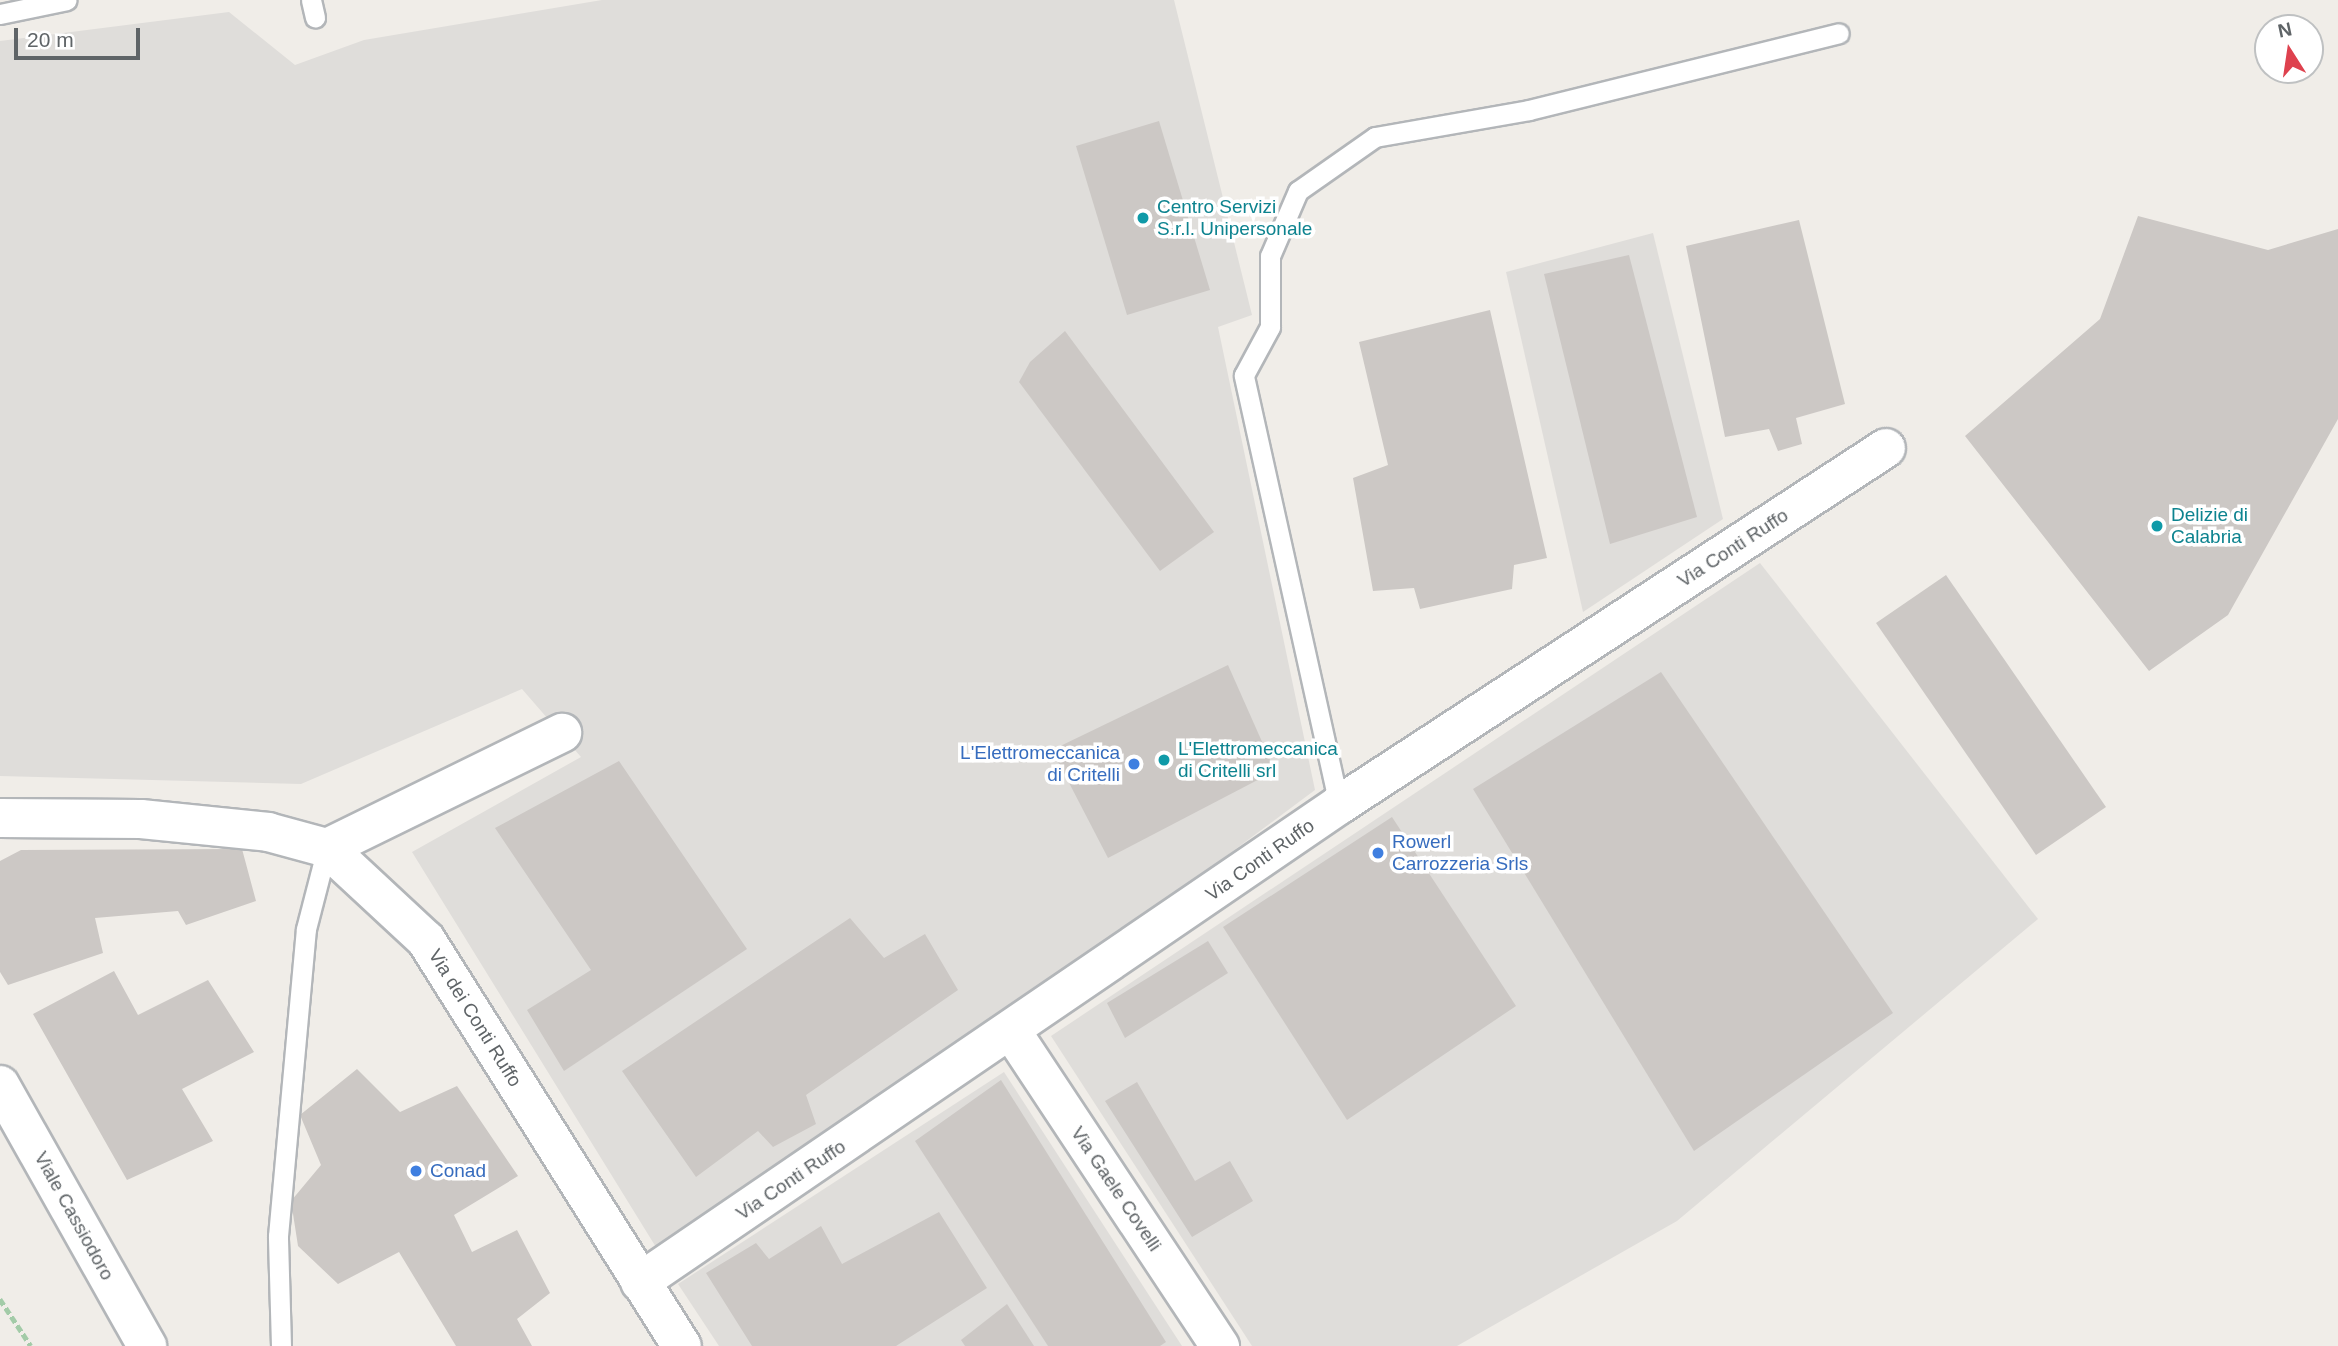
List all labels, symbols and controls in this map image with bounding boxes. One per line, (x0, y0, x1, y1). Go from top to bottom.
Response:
scale bar (18, 14, 144, 58)
north arrow (2254, 14, 2324, 84)
text: N (2276, 18, 2294, 42)
text: 20 m (27, 28, 74, 51)
place label: Centro Servizi S.r.l. Unipersonale (1157, 196, 1312, 240)
marker: Centro Servizi S.r.l. Unipersonale (1135, 210, 1151, 226)
street label: Via Conti Ruffo (1673, 504, 1793, 592)
place label: Delizie di Calabria (2171, 504, 2248, 548)
marker: Delizie di Calabria (2149, 518, 2165, 534)
place label: L'Elettromeccanica di Critelli srl (1178, 738, 1338, 782)
place label: L'Elettromeccanica di Critelli (960, 742, 1120, 786)
marker: L'Elettromeccanica di Critelli srl (1156, 752, 1172, 768)
marker: L'Elettromeccanica di Critelli (1126, 756, 1142, 772)
street label: Via Conti Ruffo (1201, 814, 1319, 906)
place label: Rowerl Carrozzeria Srls (1392, 831, 1528, 875)
marker: Rowerl Carrozzeria Srls (1370, 845, 1386, 861)
street label: Via dei Conti Ruffo (424, 945, 526, 1091)
street label: Via Gaele Covelli (1066, 1122, 1166, 1256)
street label: Via Conti Ruffo (732, 1135, 850, 1225)
street label: Viale Cassiodoro (29, 1148, 119, 1284)
place label: Conad (430, 1160, 486, 1182)
marker: Conad (408, 1163, 424, 1179)

